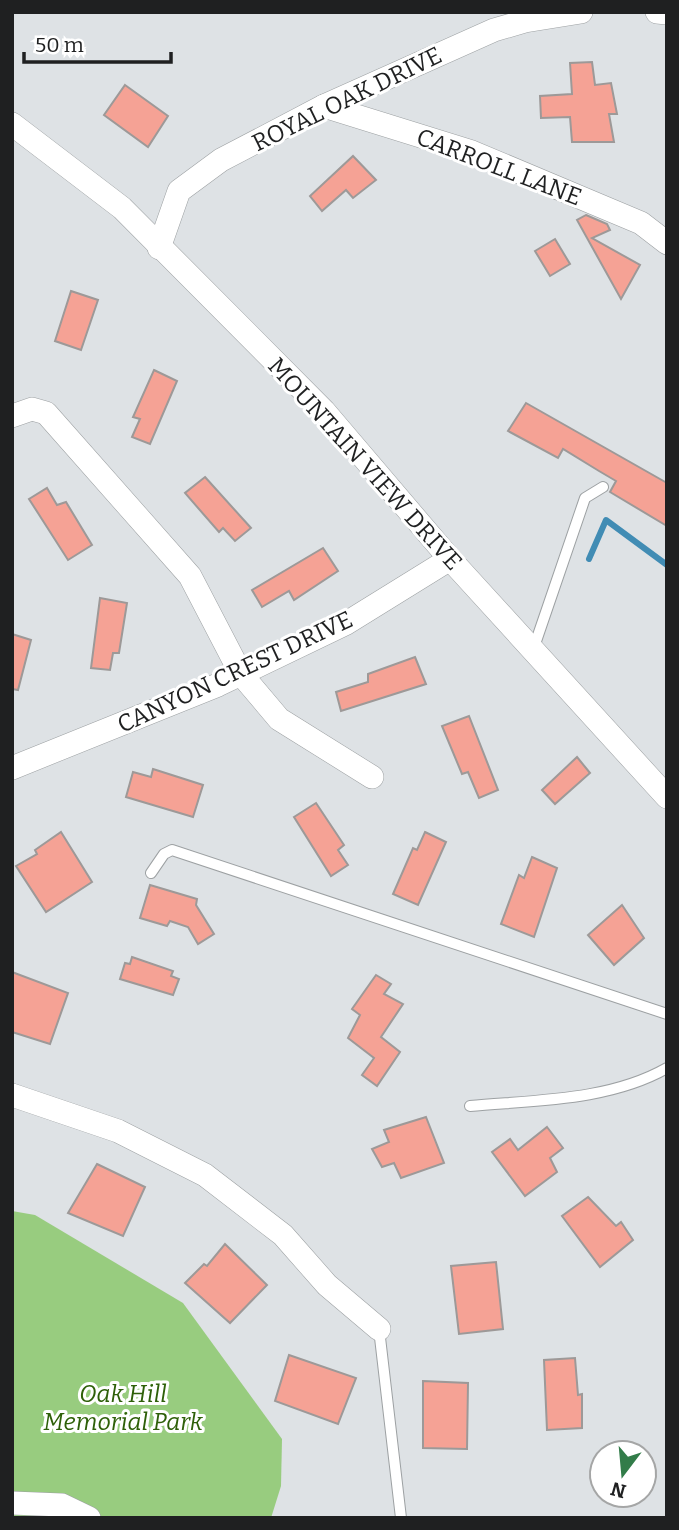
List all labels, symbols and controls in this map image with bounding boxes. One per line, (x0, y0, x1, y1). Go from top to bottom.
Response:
scale bar (24, 21, 172, 65)
text: 50 m (35, 32, 84, 58)
street label: ROYAL OAK DRIVE (248, 41, 446, 157)
street label: CARROLL LANE (413, 123, 585, 211)
street label: MOUNTAIN VIEW DRIVE (262, 352, 468, 576)
street label: CANYON CREST DRIVE (113, 605, 357, 739)
park label: Oak Hill Memorial Park (43, 1380, 204, 1436)
north arrow (588, 1439, 658, 1509)
text: N (608, 1477, 629, 1503)

